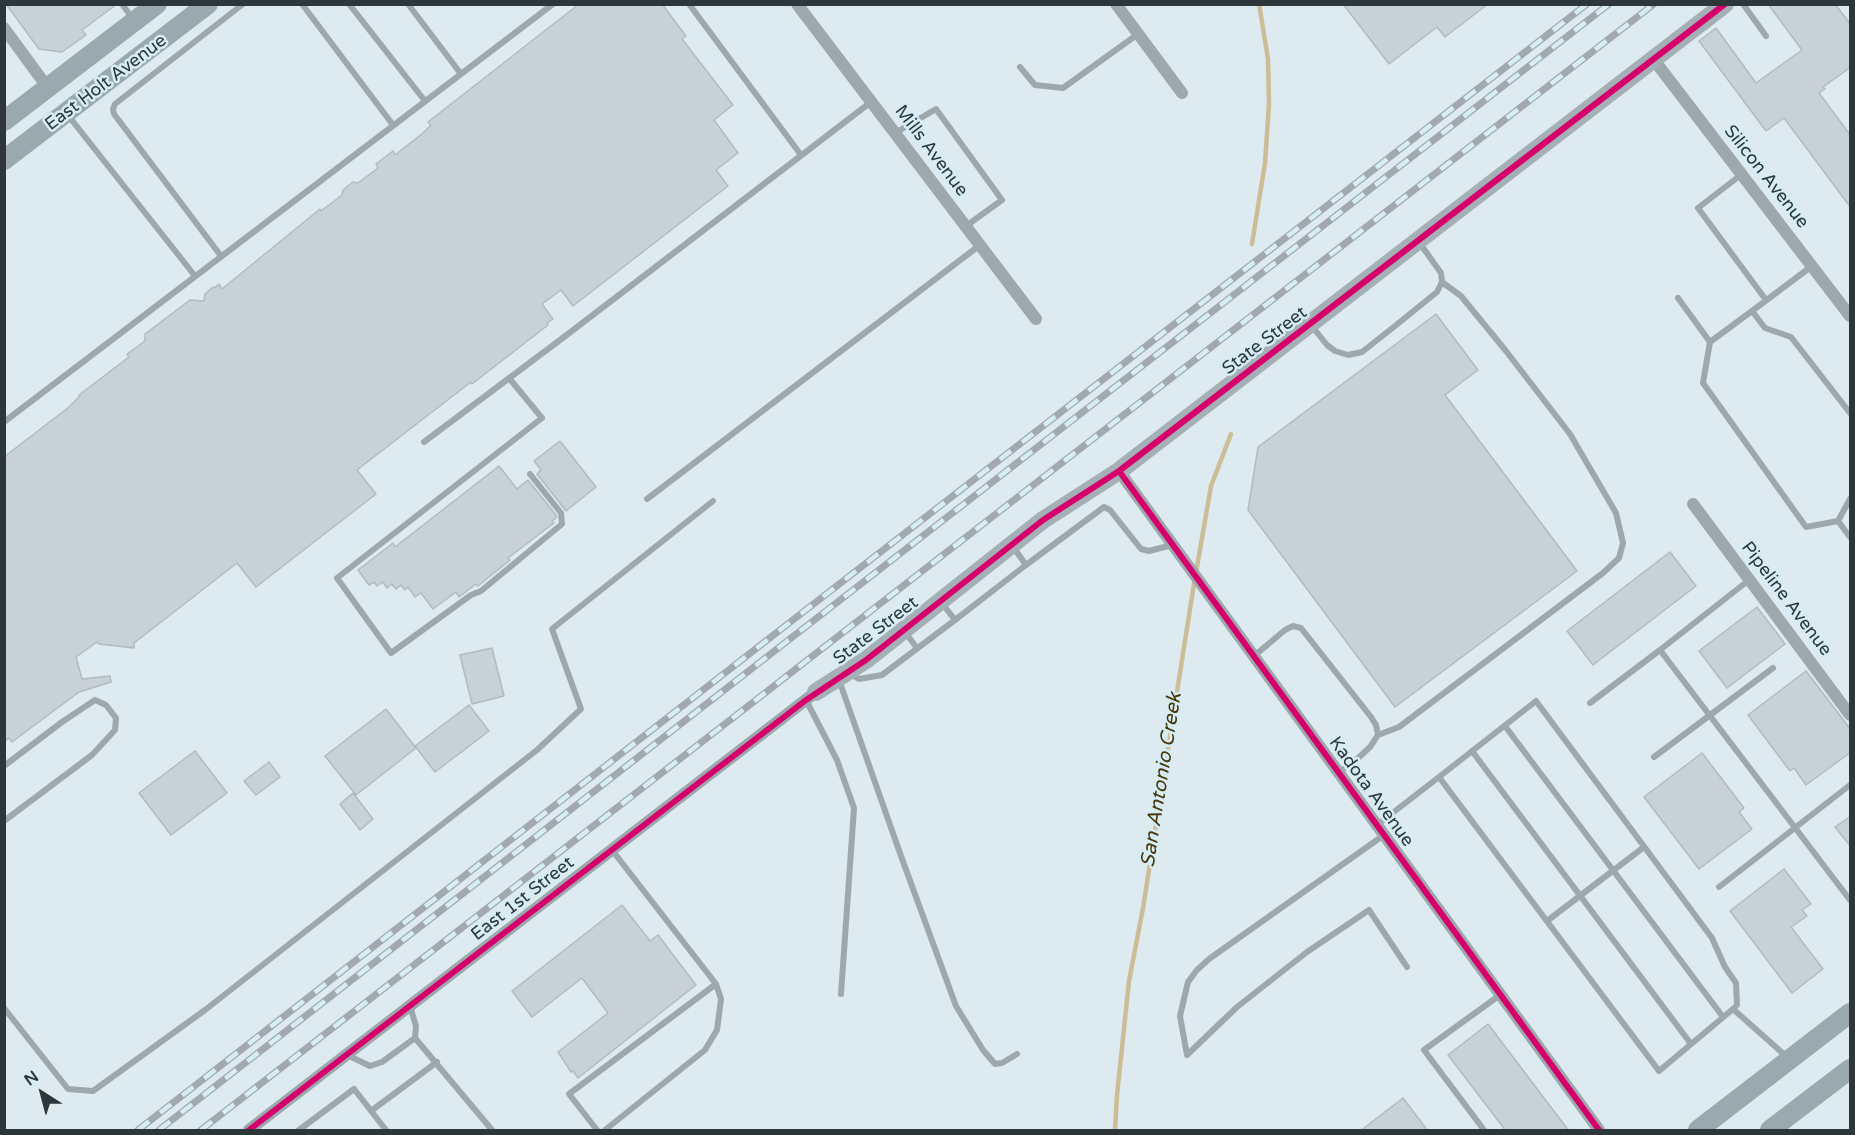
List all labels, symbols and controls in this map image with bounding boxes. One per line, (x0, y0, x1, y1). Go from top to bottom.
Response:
street label: East Holt Avenue (41, 30, 171, 136)
street label: Mills Avenue (890, 101, 972, 201)
street label: Silicon Avenue (1719, 121, 1813, 233)
street label: State Street (1218, 302, 1312, 380)
street label: Pipeline Avenue (1736, 538, 1836, 660)
street label: State Street (829, 592, 923, 670)
water label: San Antonio Creek (1136, 691, 1188, 869)
street label: Kadota Avenue (1324, 733, 1418, 851)
street label: East 1st Street (467, 852, 579, 946)
north arrow (12, 1063, 72, 1123)
text: N (20, 1067, 42, 1090)

